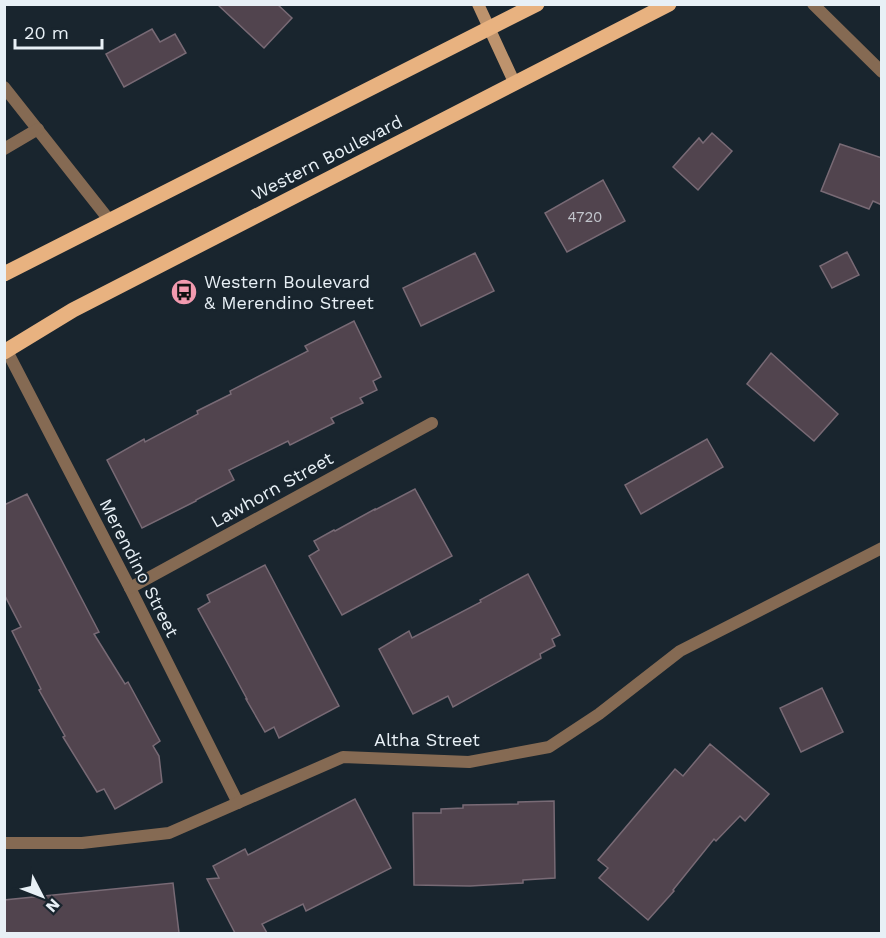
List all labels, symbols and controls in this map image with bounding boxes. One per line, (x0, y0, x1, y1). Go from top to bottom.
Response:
scale bar (15, 12, 102, 50)
text: 20 m (24, 22, 69, 43)
street label: Western Boulevard (248, 110, 406, 205)
house number: 4720 (568, 208, 602, 226)
place label: Western Boulevard & Merendino Street (204, 271, 374, 313)
bus stop icon: Western Boulevard & Merendino Street (169, 277, 199, 307)
street label: Lawhorn Street (207, 447, 337, 532)
street label: Merendino Street (95, 495, 184, 641)
street label: Altha Street (374, 729, 480, 750)
north arrow (12, 866, 72, 926)
text: N (42, 895, 64, 916)

